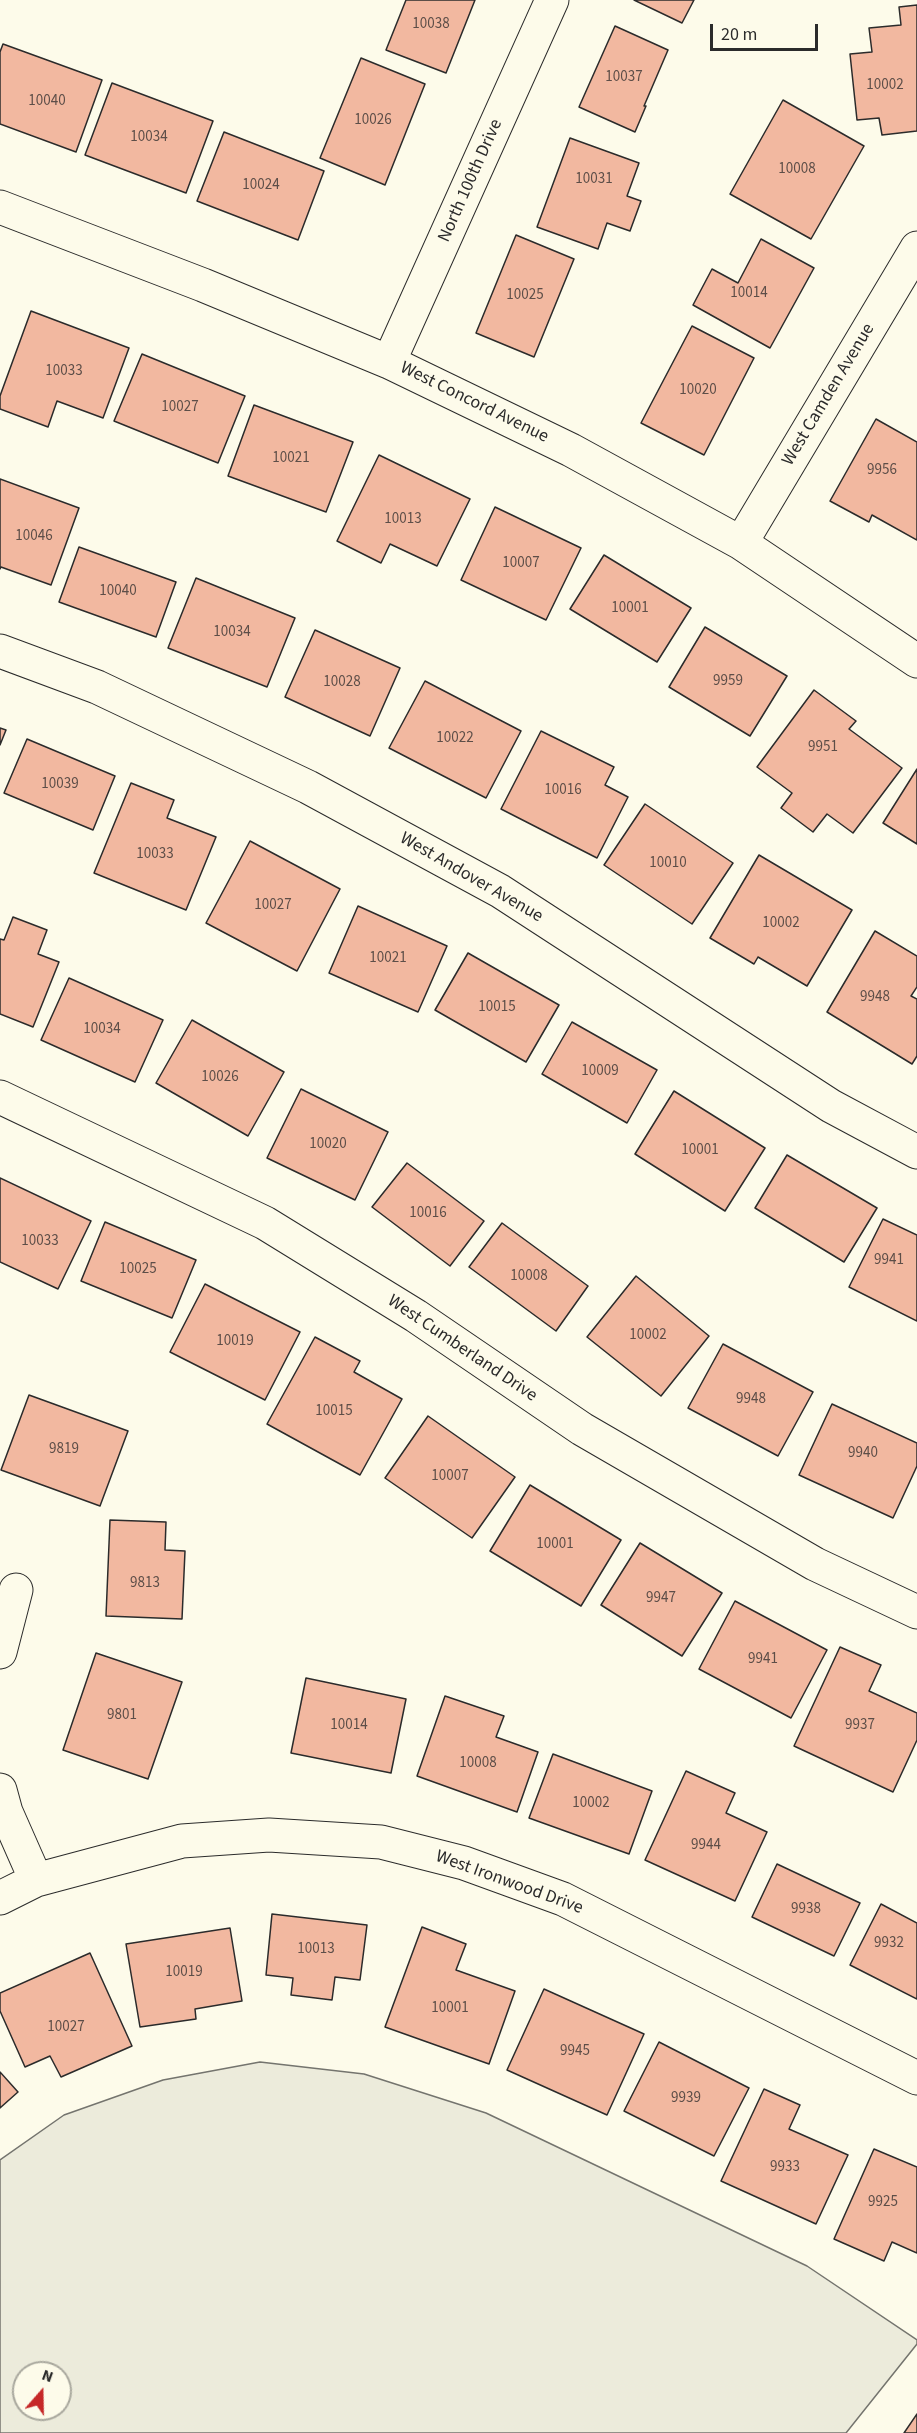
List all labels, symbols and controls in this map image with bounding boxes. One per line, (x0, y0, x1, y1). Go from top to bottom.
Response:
scale bar (713, 12, 821, 50)
house number: 10038 (412, 16, 450, 34)
text: 20 m (721, 22, 757, 47)
house number: 10037 (605, 69, 643, 87)
house number: 10002 (866, 77, 904, 95)
house number: 10040 (28, 93, 66, 111)
house number: 10026 (354, 112, 392, 130)
street label: North 100th Drive (434, 116, 508, 246)
house number: 10034 (130, 129, 168, 147)
house number: 10008 (778, 161, 816, 179)
house number: 10031 (575, 171, 613, 189)
house number: 10024 (242, 177, 280, 195)
house number: 10014 (730, 285, 768, 303)
house number: 10025 (506, 287, 544, 305)
street label: West Camden Avenue (778, 320, 880, 470)
street label: West Concord Avenue (396, 358, 552, 448)
house number: 10033 (45, 363, 83, 381)
house number: 10020 (679, 382, 717, 400)
house number: 10027 (161, 399, 199, 417)
house number: 10021 (272, 450, 310, 468)
house number: 9956 (867, 462, 897, 480)
house number: 10013 (384, 511, 422, 529)
house number: 10046 (15, 528, 53, 546)
house number: 10007 (502, 555, 540, 573)
house number: 10040 (99, 583, 137, 601)
house number: 10001 (611, 600, 649, 618)
house number: 10034 (213, 624, 251, 642)
house number: 9959 (713, 673, 743, 691)
house number: 10028 (323, 674, 361, 692)
house number: 10022 (436, 730, 474, 748)
house number: 9951 (808, 739, 838, 757)
house number: 10039 (41, 776, 79, 794)
house number: 10016 (544, 782, 582, 800)
street label: West Andover Avenue (396, 828, 546, 928)
house number: 10033 (136, 846, 174, 864)
house number: 10010 (649, 855, 687, 873)
house number: 10027 (254, 897, 292, 915)
house number: 10002 (762, 915, 800, 933)
house number: 10021 (369, 950, 407, 968)
house number: 9948 (860, 989, 890, 1007)
house number: 10015 (478, 999, 516, 1017)
house number: 10034 (83, 1021, 121, 1039)
house number: 10009 (581, 1063, 619, 1081)
house number: 10026 (201, 1069, 239, 1087)
house number: 10020 (309, 1136, 347, 1154)
house number: 10001 (681, 1142, 719, 1160)
house number: 10016 (409, 1205, 447, 1223)
house number: 10033 (21, 1233, 59, 1251)
house number: 9941 (874, 1252, 904, 1270)
house number: 10025 (119, 1261, 157, 1279)
house number: 10008 (510, 1268, 548, 1286)
street label: West Cumberland Drive (383, 1291, 541, 1407)
house number: 10002 (629, 1327, 667, 1345)
house number: 10019 (216, 1333, 254, 1351)
house number: 9948 (736, 1391, 766, 1409)
house number: 10015 (315, 1403, 353, 1421)
house number: 9819 (49, 1441, 79, 1459)
house number: 9940 (848, 1445, 878, 1463)
house number: 10007 (431, 1468, 469, 1486)
house number: 10001 (536, 1536, 574, 1554)
house number: 9813 (130, 1575, 160, 1593)
house number: 9947 (646, 1590, 676, 1608)
house number: 9941 (748, 1651, 778, 1669)
house number: 9801 (107, 1707, 137, 1725)
house number: 10014 (330, 1717, 368, 1735)
house number: 9937 (845, 1717, 875, 1735)
house number: 10008 (459, 1755, 497, 1773)
house number: 10002 (572, 1795, 610, 1813)
house number: 9944 (691, 1837, 721, 1855)
street label: West Ironwood Drive (432, 1846, 586, 1920)
house number: 9938 (791, 1901, 821, 1919)
house number: 9932 (874, 1935, 904, 1953)
house number: 10013 (297, 1941, 335, 1959)
house number: 10019 (165, 1964, 203, 1982)
house number: 10001 (431, 2000, 469, 2018)
house number: 10027 (47, 2019, 85, 2037)
house number: 9945 (560, 2043, 590, 2061)
house number: 9939 (671, 2090, 701, 2108)
house number: 9933 (770, 2159, 800, 2177)
house number: 9925 (868, 2194, 898, 2212)
north arrow (12, 2361, 72, 2421)
text: N (39, 2364, 56, 2388)

